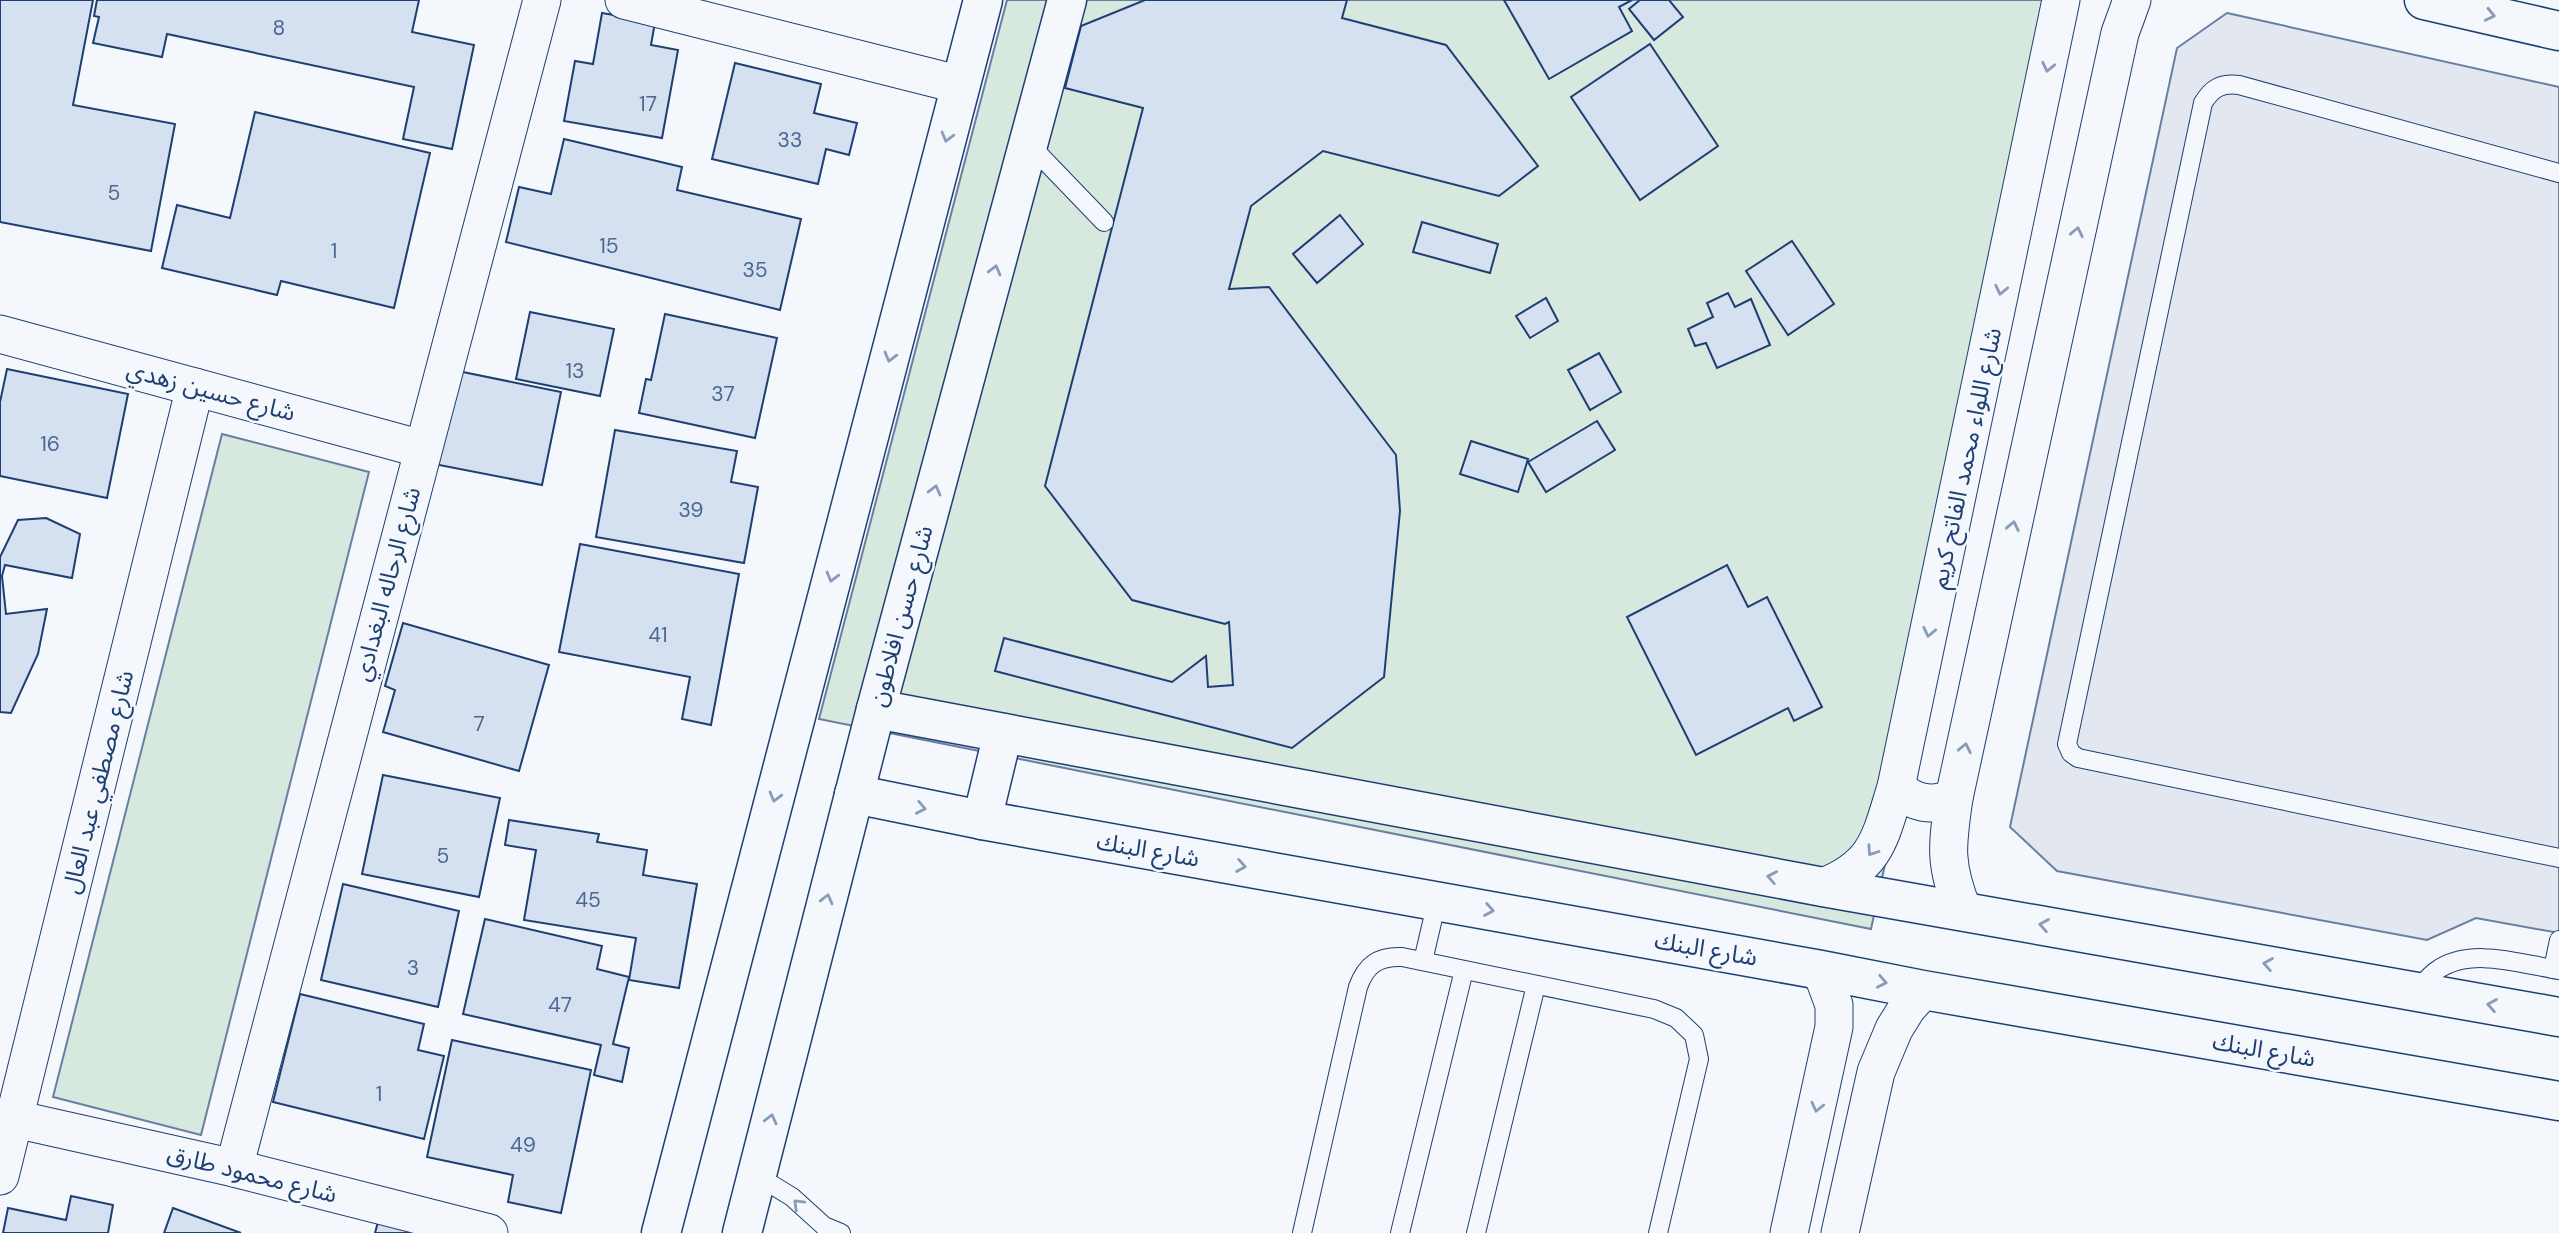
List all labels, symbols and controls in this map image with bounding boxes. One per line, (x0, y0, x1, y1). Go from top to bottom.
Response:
one-way arrow (2484, 7, 2496, 22)
house number: 8 (273, 14, 285, 42)
one-way arrow (2042, 61, 2057, 73)
house number: 17 (639, 90, 657, 118)
house number: 33 (778, 126, 802, 154)
one-way arrow (941, 131, 956, 143)
house number: 5 (108, 179, 120, 207)
one-way arrow (2068, 226, 2083, 238)
house number: 15 (599, 232, 619, 260)
house number: 1 (331, 237, 337, 265)
house number: 35 (742, 256, 768, 284)
one-way arrow (987, 264, 1001, 276)
one-way arrow (1995, 284, 2010, 296)
street label: شارع اللواء محمد الفاتح كريم (1923, 325, 2010, 592)
one-way arrow (884, 351, 898, 363)
street label: شارع حسين زهدي (123, 353, 299, 431)
house number: 13 (566, 357, 584, 385)
house number: 37 (711, 380, 735, 408)
house number: 16 (40, 430, 60, 458)
street label: شارع الرحاله البغدادي (346, 483, 431, 685)
one-way arrow (927, 484, 942, 496)
house number: 39 (679, 496, 704, 524)
one-way arrow (2004, 520, 2019, 532)
street label: شارع حسن افلاطون (861, 522, 942, 710)
one-way arrow (826, 571, 840, 583)
house number: 41 (648, 621, 668, 649)
one-way arrow (1922, 626, 1937, 638)
street label: شارع مصطفي عبد العال (55, 667, 144, 898)
house number: 7 (473, 710, 485, 738)
one-way arrow (1956, 742, 1971, 754)
one-way arrow (769, 791, 783, 803)
one-way arrow (915, 799, 927, 814)
street label: شارع البنك (1094, 825, 1202, 876)
house number: 5 (437, 842, 449, 870)
one-way arrow (1867, 843, 1880, 856)
one-way arrow (1235, 858, 1247, 873)
one-way arrow (1766, 871, 1778, 886)
house number: 45 (575, 886, 601, 914)
one-way arrow (819, 893, 833, 905)
one-way arrow (1483, 902, 1495, 917)
one-way arrow (2038, 918, 2050, 933)
street label: شارع البنك (1652, 924, 1760, 975)
house number: 3 (407, 954, 419, 982)
one-way arrow (2262, 958, 2274, 973)
one-way arrow (1876, 973, 1888, 988)
house number: 47 (548, 991, 572, 1019)
one-way arrow (2486, 998, 2498, 1013)
street label: شارع البنك (2210, 1025, 2318, 1076)
house number: 1 (376, 1080, 382, 1108)
one-way arrow (1811, 1101, 1825, 1113)
one-way arrow (763, 1114, 777, 1126)
house number: 49 (510, 1131, 536, 1159)
street label: شارع محمود طارق (163, 1137, 340, 1212)
one-way arrow (794, 1200, 807, 1213)

